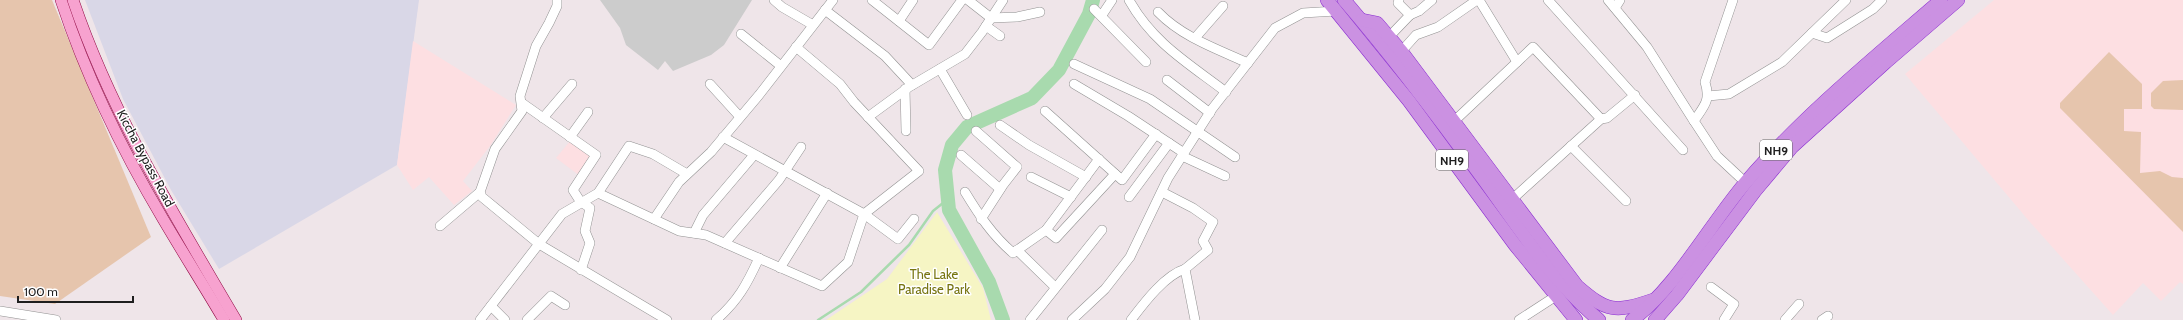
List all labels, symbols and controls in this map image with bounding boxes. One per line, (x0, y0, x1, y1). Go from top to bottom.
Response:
street label: Kiccha Bypass Road (114, 107, 178, 209)
road number: NH9 (1760, 140, 1792, 160)
road number: NH9 (1436, 150, 1468, 170)
park label: The Lake Paradise Park (898, 266, 970, 297)
scale bar (18, 278, 133, 304)
text: 100 m (24, 284, 58, 299)

